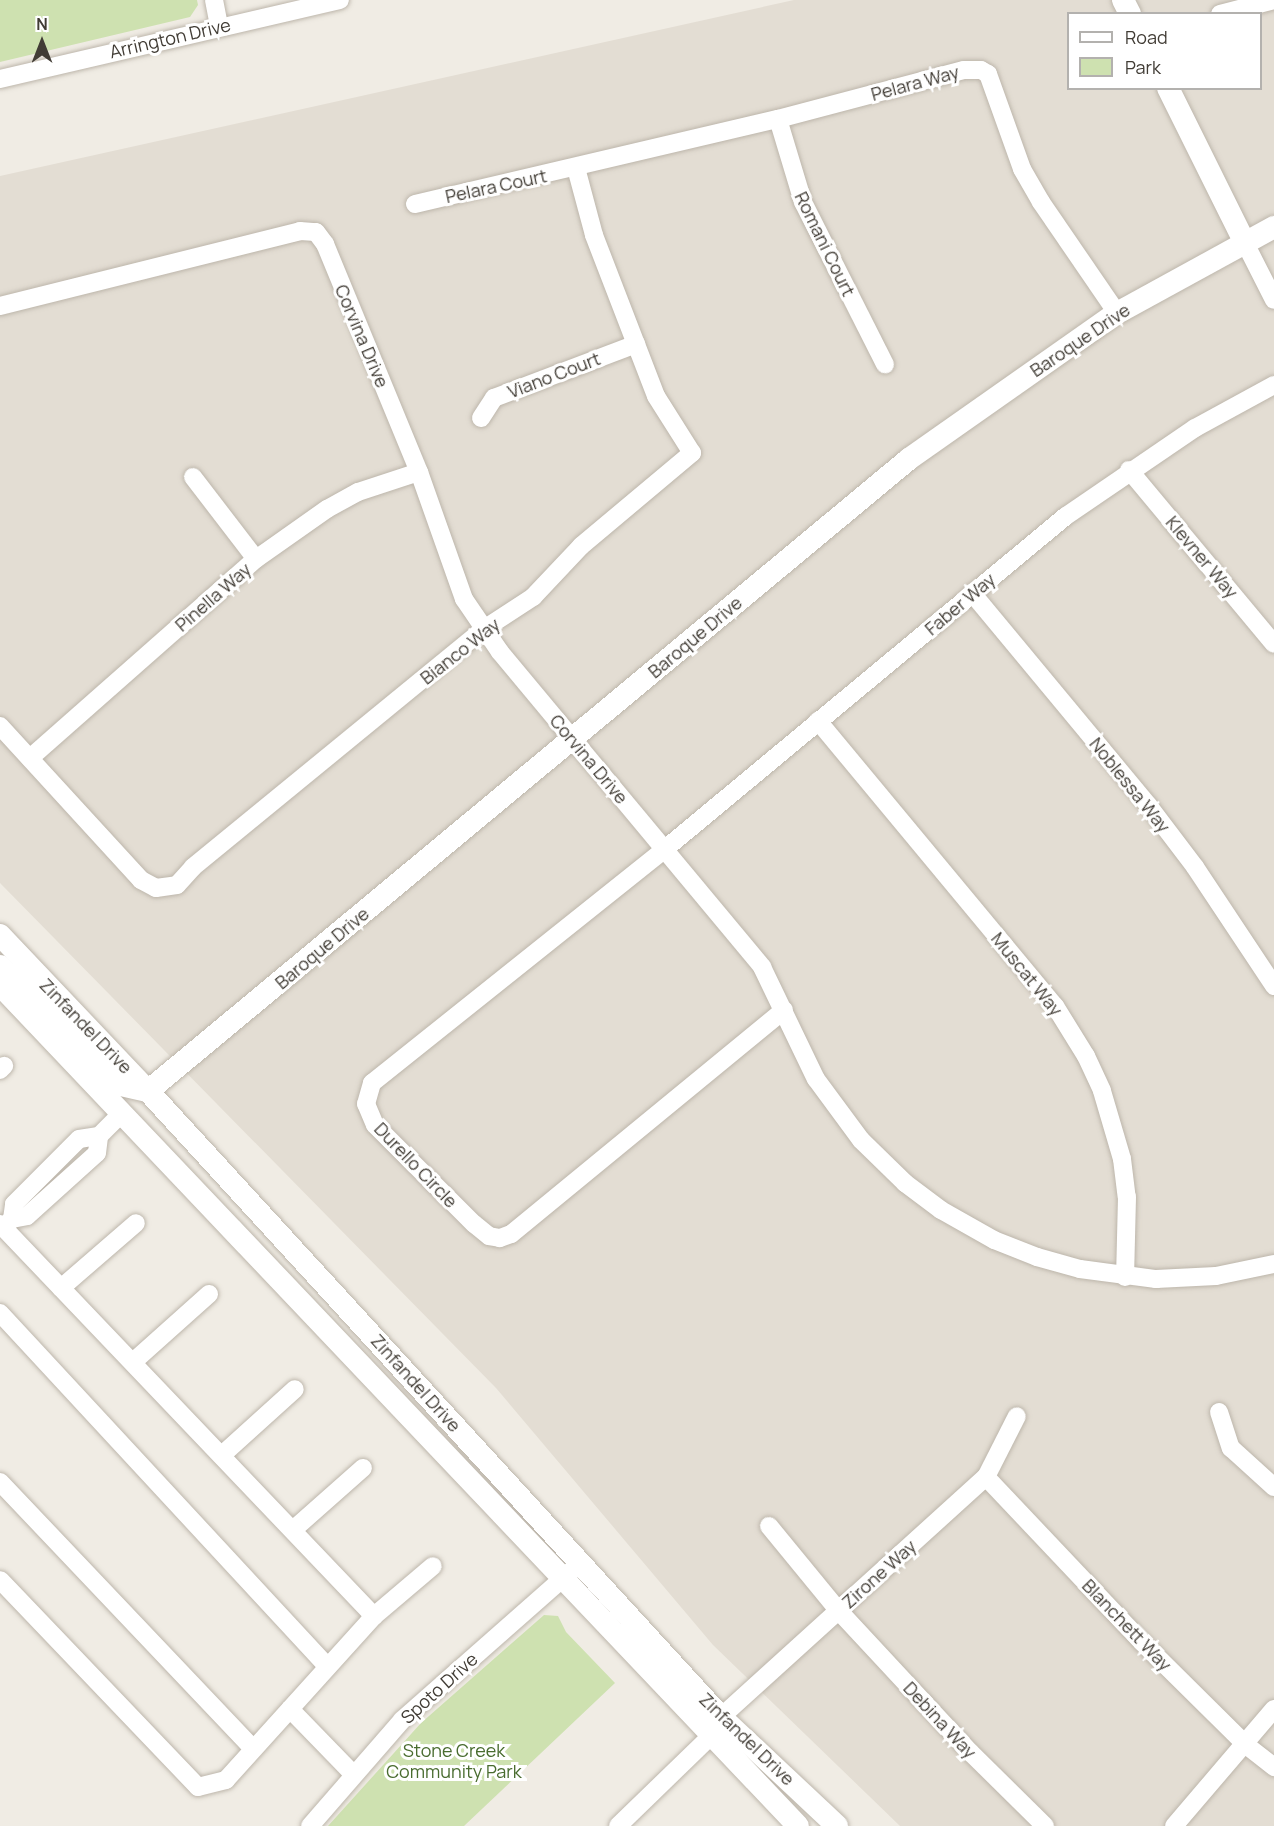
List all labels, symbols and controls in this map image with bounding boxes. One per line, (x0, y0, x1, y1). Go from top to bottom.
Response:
north arrow (12, 12, 72, 72)
legend (1067, 12, 1262, 90)
text: N (36, 13, 48, 35)
street label: Arrington Drive (107, 14, 233, 62)
text: Road (1125, 25, 1168, 49)
text: Park (1125, 55, 1161, 79)
street label: Pelara Way (869, 61, 961, 105)
street label: Pelara Court (443, 165, 549, 207)
street label: Romani Court (790, 188, 860, 300)
street label: Corvina Drive (331, 281, 393, 391)
street label: Baroque Drive (1026, 299, 1134, 381)
street label: Viano Court (505, 347, 603, 403)
street label: Klevner Way (1161, 512, 1243, 602)
street label: Pinella Way (171, 558, 255, 636)
street label: Faber Way (921, 568, 999, 640)
street label: Baroque Drive (644, 592, 746, 682)
street label: Bianco Way (416, 613, 504, 689)
street label: Corvina Drive (545, 710, 633, 808)
street label: Noblessa Way (1085, 733, 1175, 837)
street label: Baroque Drive (271, 903, 373, 993)
street label: Muscat Way (987, 928, 1067, 1020)
street label: Zinfandel Drive (35, 974, 137, 1078)
street label: Durello Circle (370, 1118, 462, 1212)
street label: Zinfandel Drive (367, 1330, 465, 1436)
street label: Zirone Way (838, 1535, 920, 1613)
street label: Blanchett Way (1078, 1575, 1176, 1675)
street label: Spoto Drive (396, 1648, 482, 1728)
street label: Debina Way (899, 1677, 981, 1763)
street label: Zinfandel Drive (695, 1688, 799, 1790)
park label: Stone Creek Community Park (386, 1740, 522, 1782)

